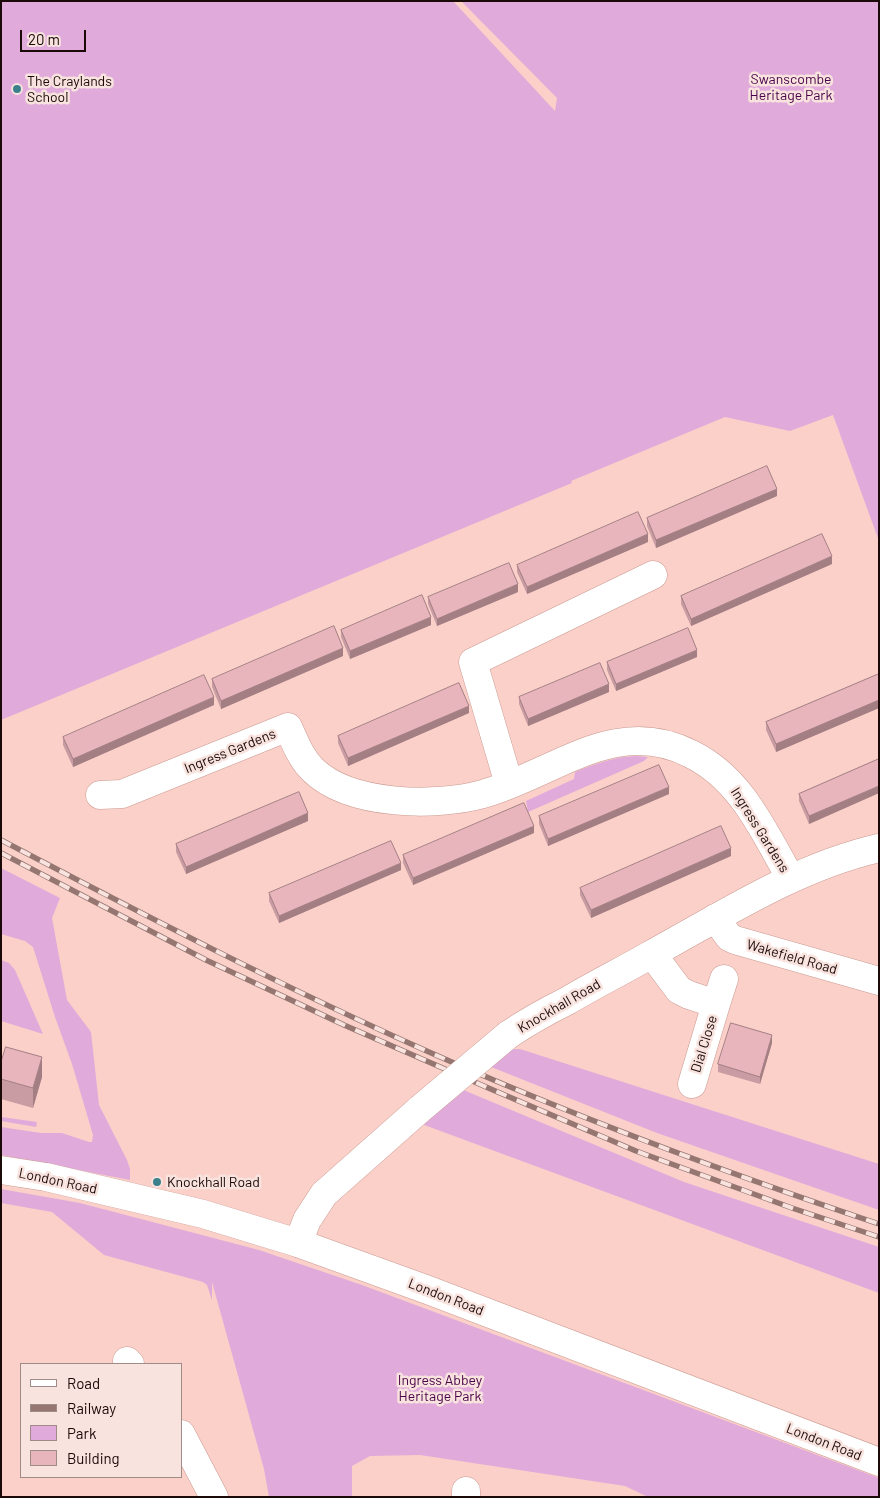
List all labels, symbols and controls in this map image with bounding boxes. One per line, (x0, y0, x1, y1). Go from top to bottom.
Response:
scale bar (22, 20, 89, 52)
text: 20 m (28, 30, 60, 48)
park label: Swanscombe Heritage Park (750, 71, 832, 104)
place label: The Craylands School (27, 73, 112, 105)
marker: The Craylands School (11, 83, 23, 95)
street label: Ingress Gardens (182, 725, 278, 777)
street label: Ingress Gardens (727, 784, 793, 876)
street label: Wakefield Road (745, 936, 839, 978)
street label: Knockhall Road (515, 976, 603, 1036)
street label: Dial Close (687, 1013, 721, 1075)
street label: London Road (17, 1165, 99, 1197)
place label: Knockhall Road (167, 1174, 260, 1190)
marker: Knockhall Road (151, 1176, 163, 1188)
street label: London Road (406, 1275, 486, 1319)
legend (20, 1363, 182, 1478)
park label: Ingress Abbey Heritage Park (398, 1372, 482, 1404)
text: Road (67, 1374, 100, 1392)
text: Railway (67, 1399, 116, 1417)
street label: London Road (784, 1420, 864, 1464)
text: Park (67, 1424, 96, 1442)
text: Building (67, 1449, 120, 1467)

